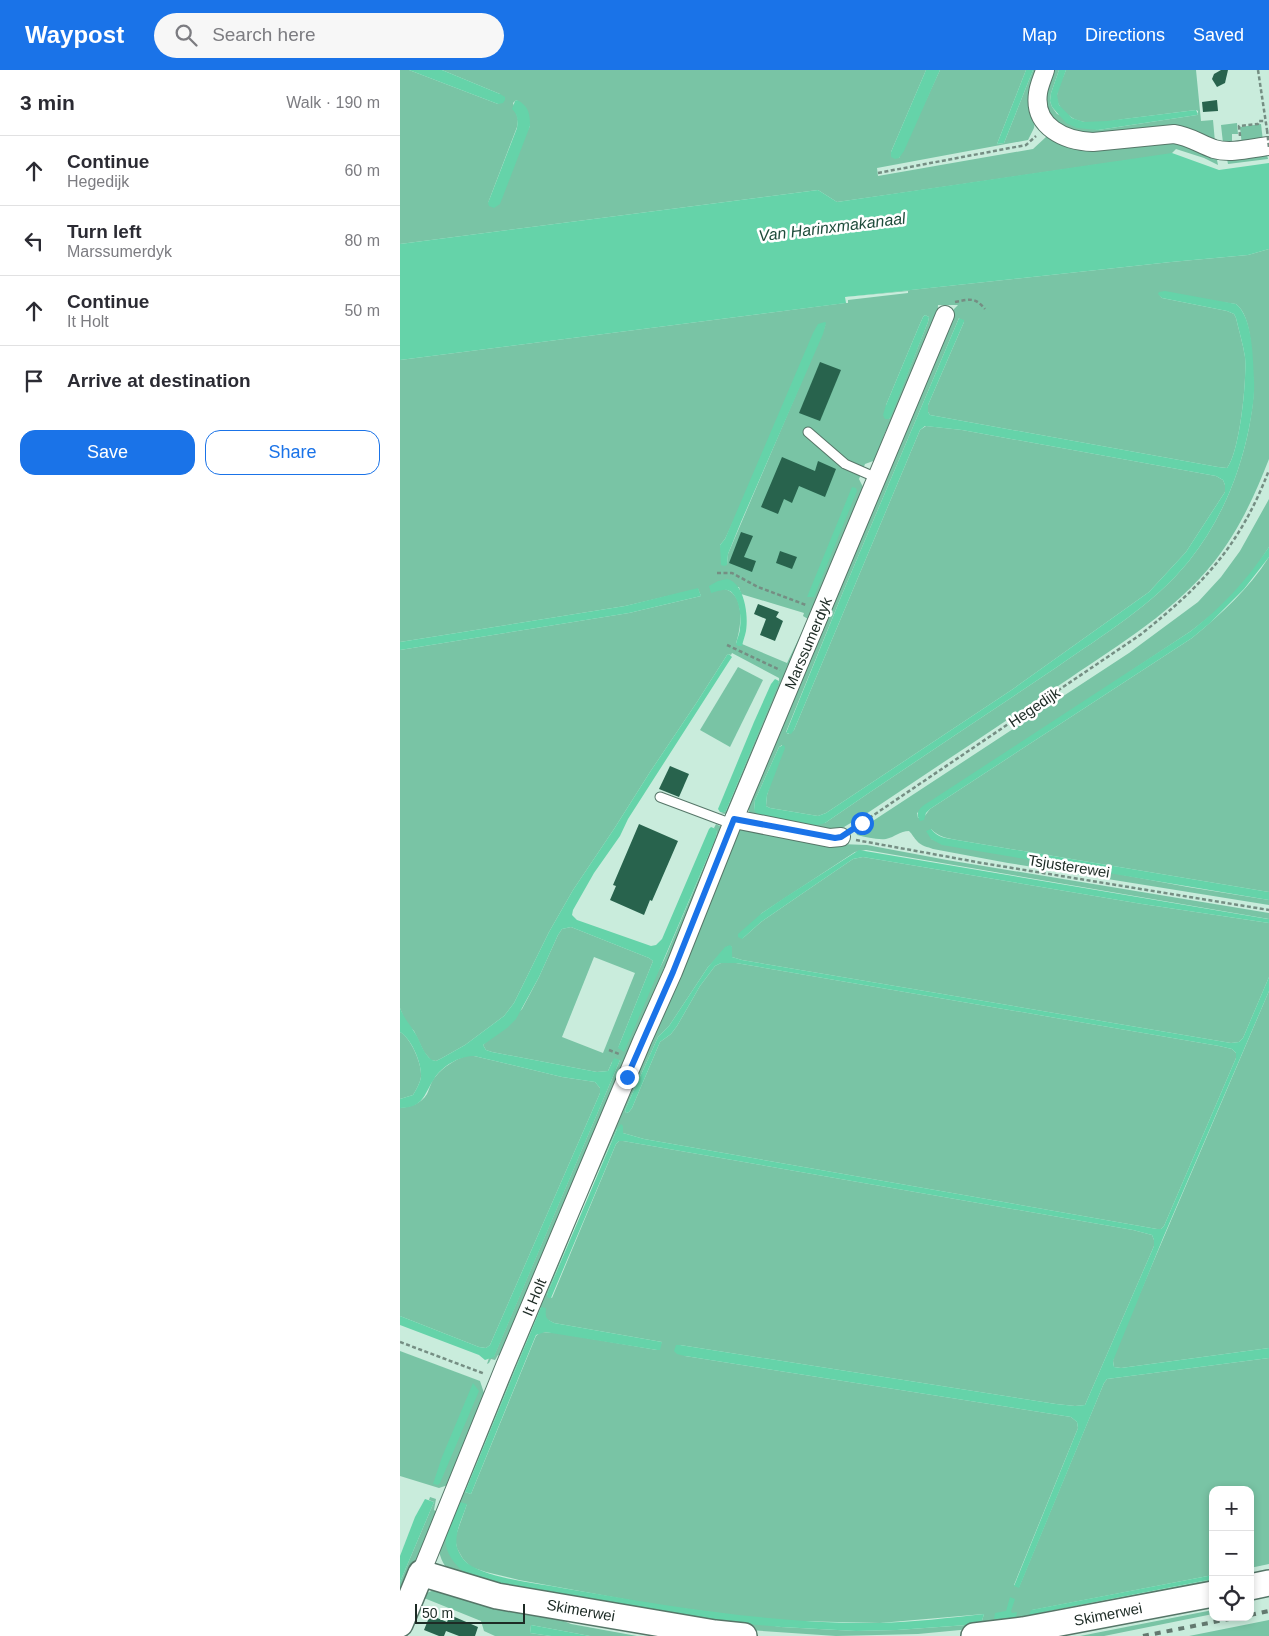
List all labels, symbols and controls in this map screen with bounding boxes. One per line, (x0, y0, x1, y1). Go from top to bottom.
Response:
search box (154, 13, 504, 58)
text: Waypost (25, 21, 124, 48)
icon: search (172, 21, 200, 49)
text: Search here (212, 24, 316, 45)
text: Map (1022, 25, 1057, 45)
text: Directions (1085, 25, 1165, 45)
text: Saved (1193, 25, 1244, 45)
text: 3 min (20, 91, 75, 114)
text: Walk · 190 m (286, 94, 380, 111)
text: Continue (67, 151, 149, 172)
icon: ahead (20, 157, 48, 185)
text: 60 m (344, 162, 380, 179)
text: Hegedijk (67, 173, 129, 190)
water label: Van Harinxmakanaal (758, 209, 907, 244)
text: Turn left (67, 221, 142, 242)
icon: left (20, 227, 48, 255)
text: 80 m (344, 232, 380, 249)
text: Marssumerdyk (67, 243, 172, 260)
text: Continue (67, 291, 149, 312)
icon: ahead (20, 297, 48, 325)
text: 50 m (344, 302, 380, 319)
text: It Holt (67, 313, 109, 330)
icon: arrive (20, 367, 48, 395)
text: Arrive at destination (67, 370, 251, 391)
button: Save (20, 430, 195, 475)
button: Share (205, 430, 380, 475)
street label: Marssumerdyk (781, 594, 835, 692)
street label: Hegedijk (1005, 683, 1063, 730)
route start (851, 812, 874, 835)
street label: Tsjusterewei (1027, 851, 1111, 881)
route end (616, 1066, 639, 1089)
street label: It Holt (519, 1275, 550, 1318)
map controls (1209, 1486, 1254, 1621)
button: + (1209, 1486, 1254, 1531)
button: − (1209, 1531, 1254, 1576)
button: locate (1209, 1576, 1254, 1621)
street label: Skimerwei (545, 1596, 617, 1624)
street label: Skimerwei (1072, 1599, 1144, 1629)
scale bar (415, 1601, 525, 1624)
text: 50 m (422, 1605, 453, 1621)

